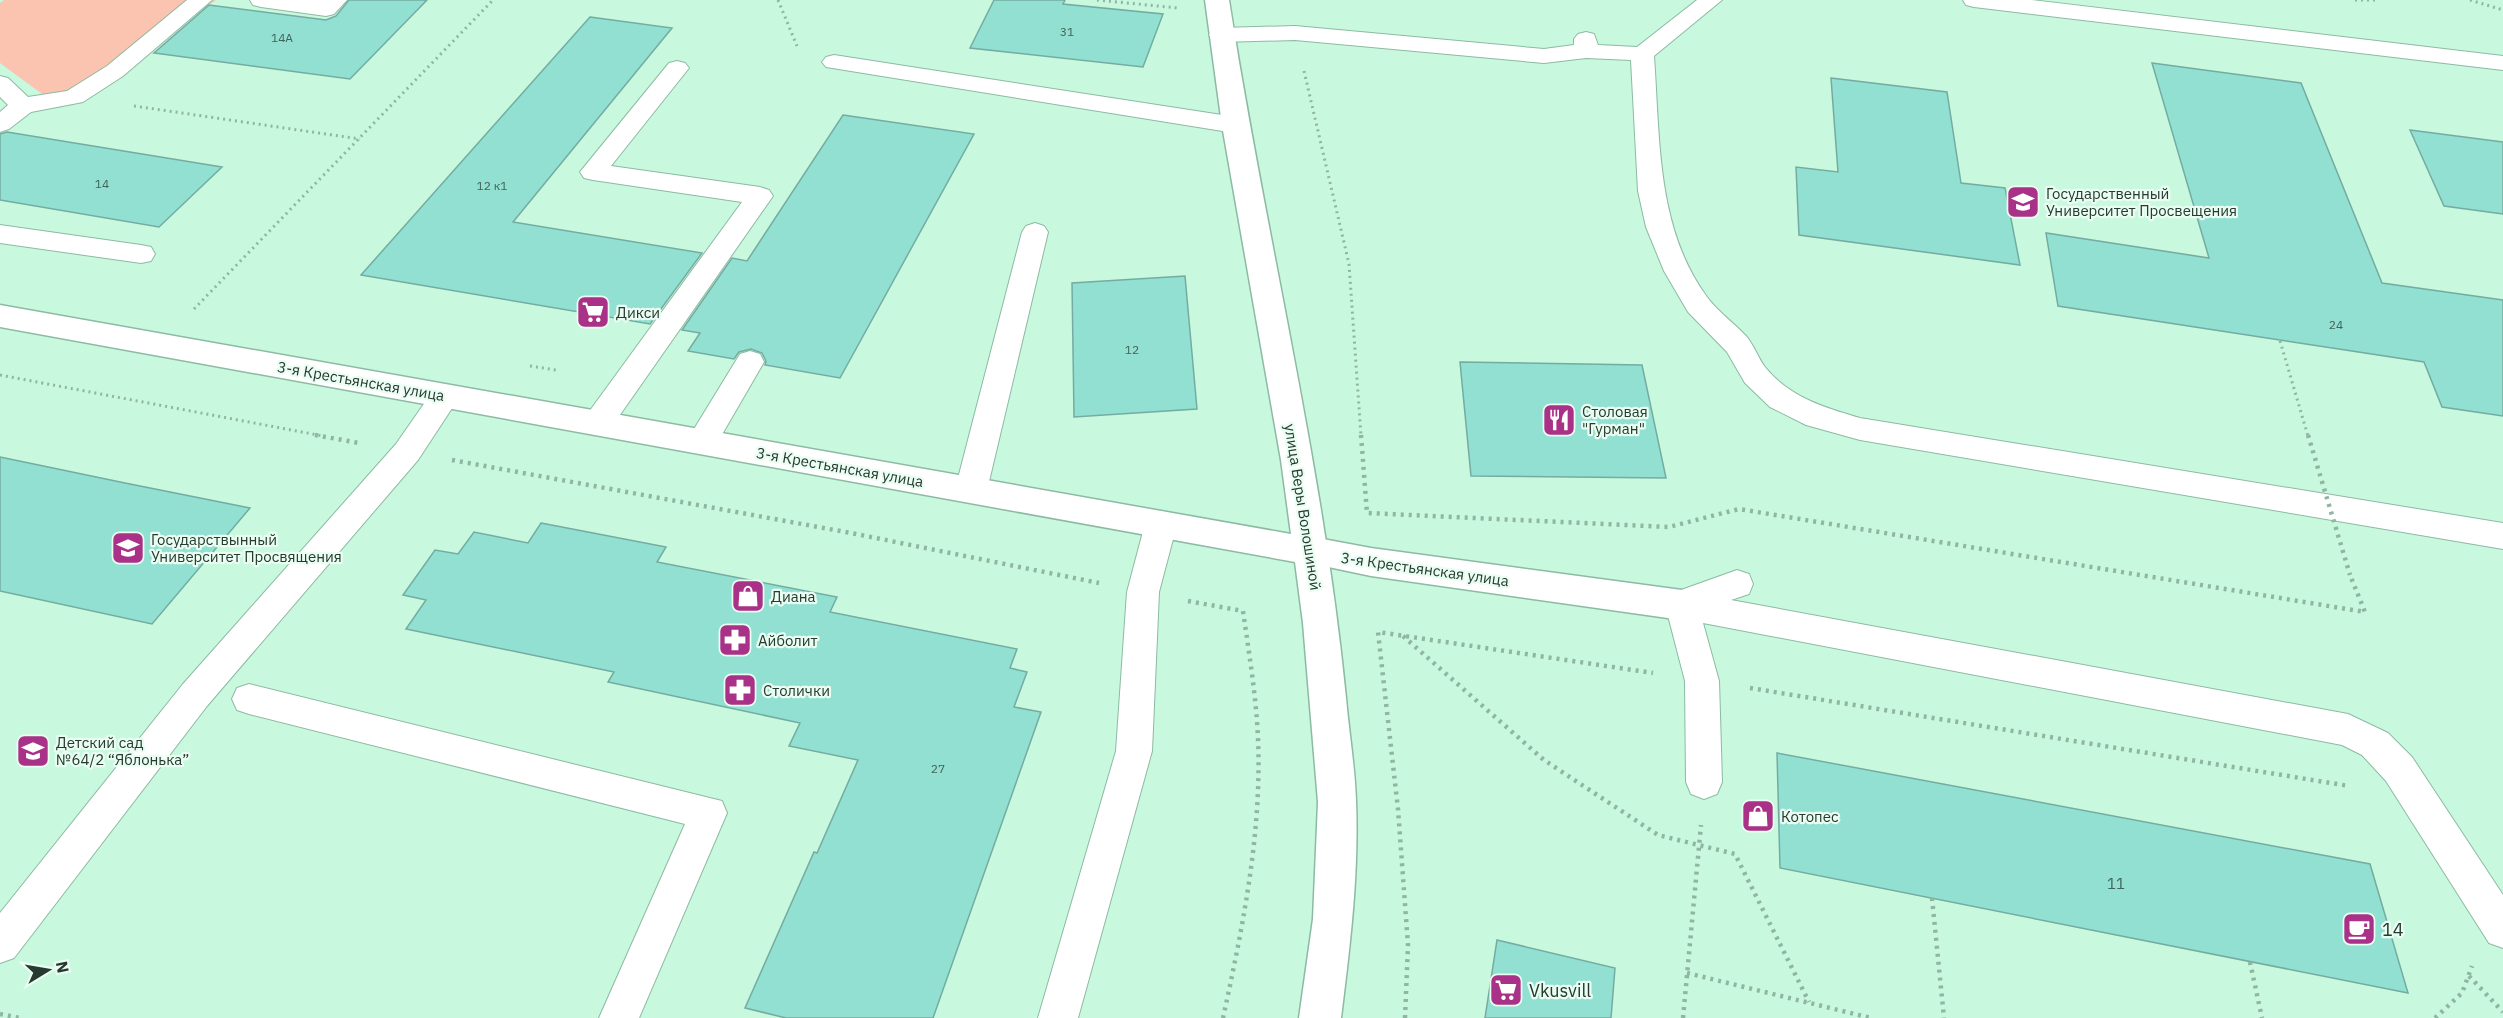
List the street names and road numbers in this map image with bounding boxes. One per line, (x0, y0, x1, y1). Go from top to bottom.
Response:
street label: 3-я Крестьянская улица (276, 357, 446, 405)
street label: улица Веры Волошиной (1280, 423, 1326, 591)
street label: 3-я Крестьянская улица (755, 443, 925, 491)
street label: 3-я Крестьянская улица (1340, 548, 1510, 590)

